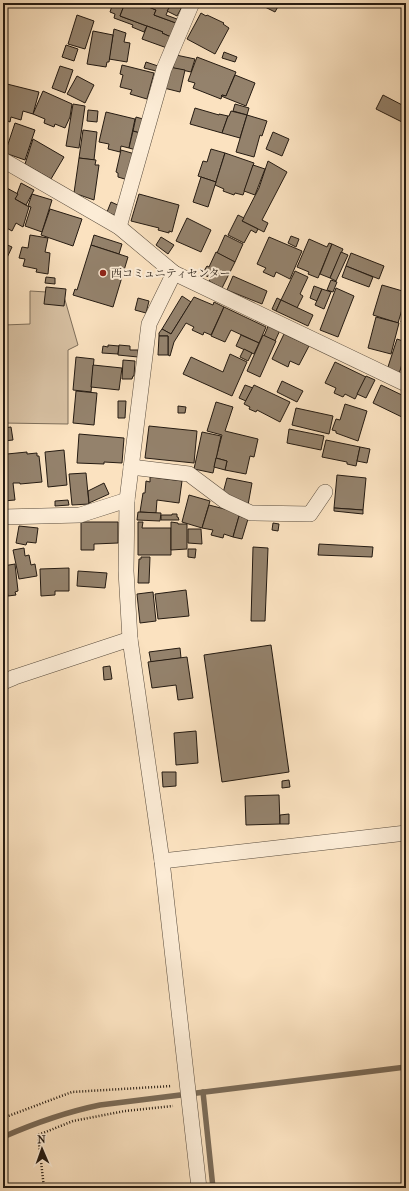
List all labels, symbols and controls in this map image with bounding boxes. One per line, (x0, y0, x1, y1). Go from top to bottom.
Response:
place label: 西コミュニティセンター (111, 267, 230, 280)
marker: 西コミュニティセンター (98, 268, 108, 278)
north arrow (22, 1129, 62, 1169)
text: N (37, 1133, 47, 1146)

